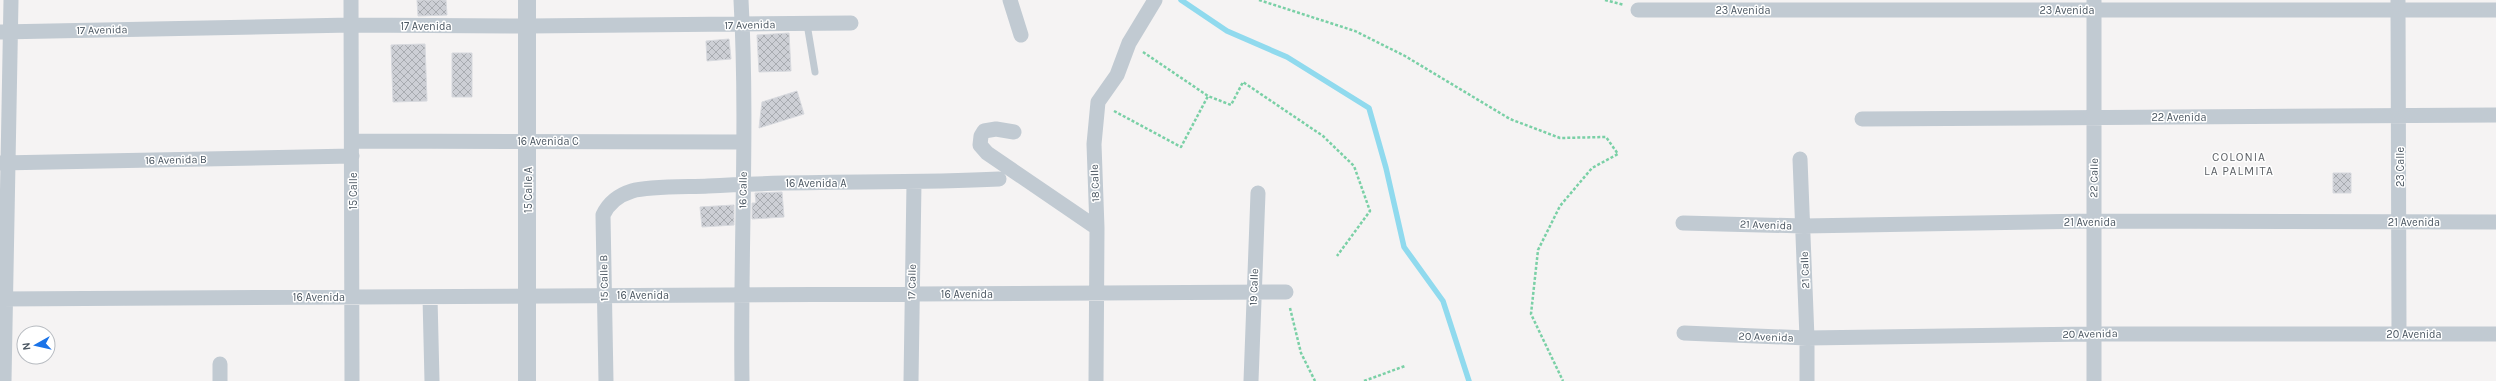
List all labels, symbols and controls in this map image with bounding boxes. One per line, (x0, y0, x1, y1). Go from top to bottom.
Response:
street label: 23 Avenida (1715, 4, 1771, 17)
street label: 23 Avenida (2039, 4, 2095, 17)
street label: 17 Avenida (724, 18, 776, 32)
street label: 17 Avenida (400, 20, 452, 33)
street label: 17 Avenida (76, 23, 128, 37)
street label: 22 Avenida (2151, 111, 2207, 124)
street label: 16 Avenida C (517, 135, 579, 148)
street label: 23 Calle (2394, 147, 2407, 187)
district label: COLONIA LA PALMITA (2204, 150, 2274, 178)
street label: 16 Avenida B (145, 153, 207, 167)
street label: 22 Calle (2087, 158, 2101, 198)
street label: 18 Calle (1088, 164, 1102, 202)
street label: 15 Calle A (522, 166, 535, 213)
street label: 16 Calle (736, 171, 750, 209)
street label: 15 Calle (347, 172, 360, 210)
street label: 16 Avenida A (785, 177, 847, 190)
street label: 21 Avenida (2064, 216, 2116, 229)
street label: 21 Avenida (2388, 216, 2440, 229)
street label: 21 Avenida (1740, 218, 1792, 232)
street label: 21 Calle (1798, 251, 1812, 289)
street label: 15 Calle B (597, 254, 611, 301)
street label: 17 Calle (905, 264, 919, 300)
street label: 19 Calle (1247, 268, 1261, 306)
street label: 16 Avenida (941, 288, 993, 301)
street label: 16 Avenida (617, 289, 669, 302)
street label: 16 Avenida (293, 291, 345, 304)
north arrow (16, 325, 56, 365)
street label: 20 Avenida (2062, 327, 2118, 341)
street label: 20 Avenida (2386, 328, 2442, 341)
street label: 20 Avenida (1738, 330, 1794, 344)
text: N (20, 342, 34, 351)

